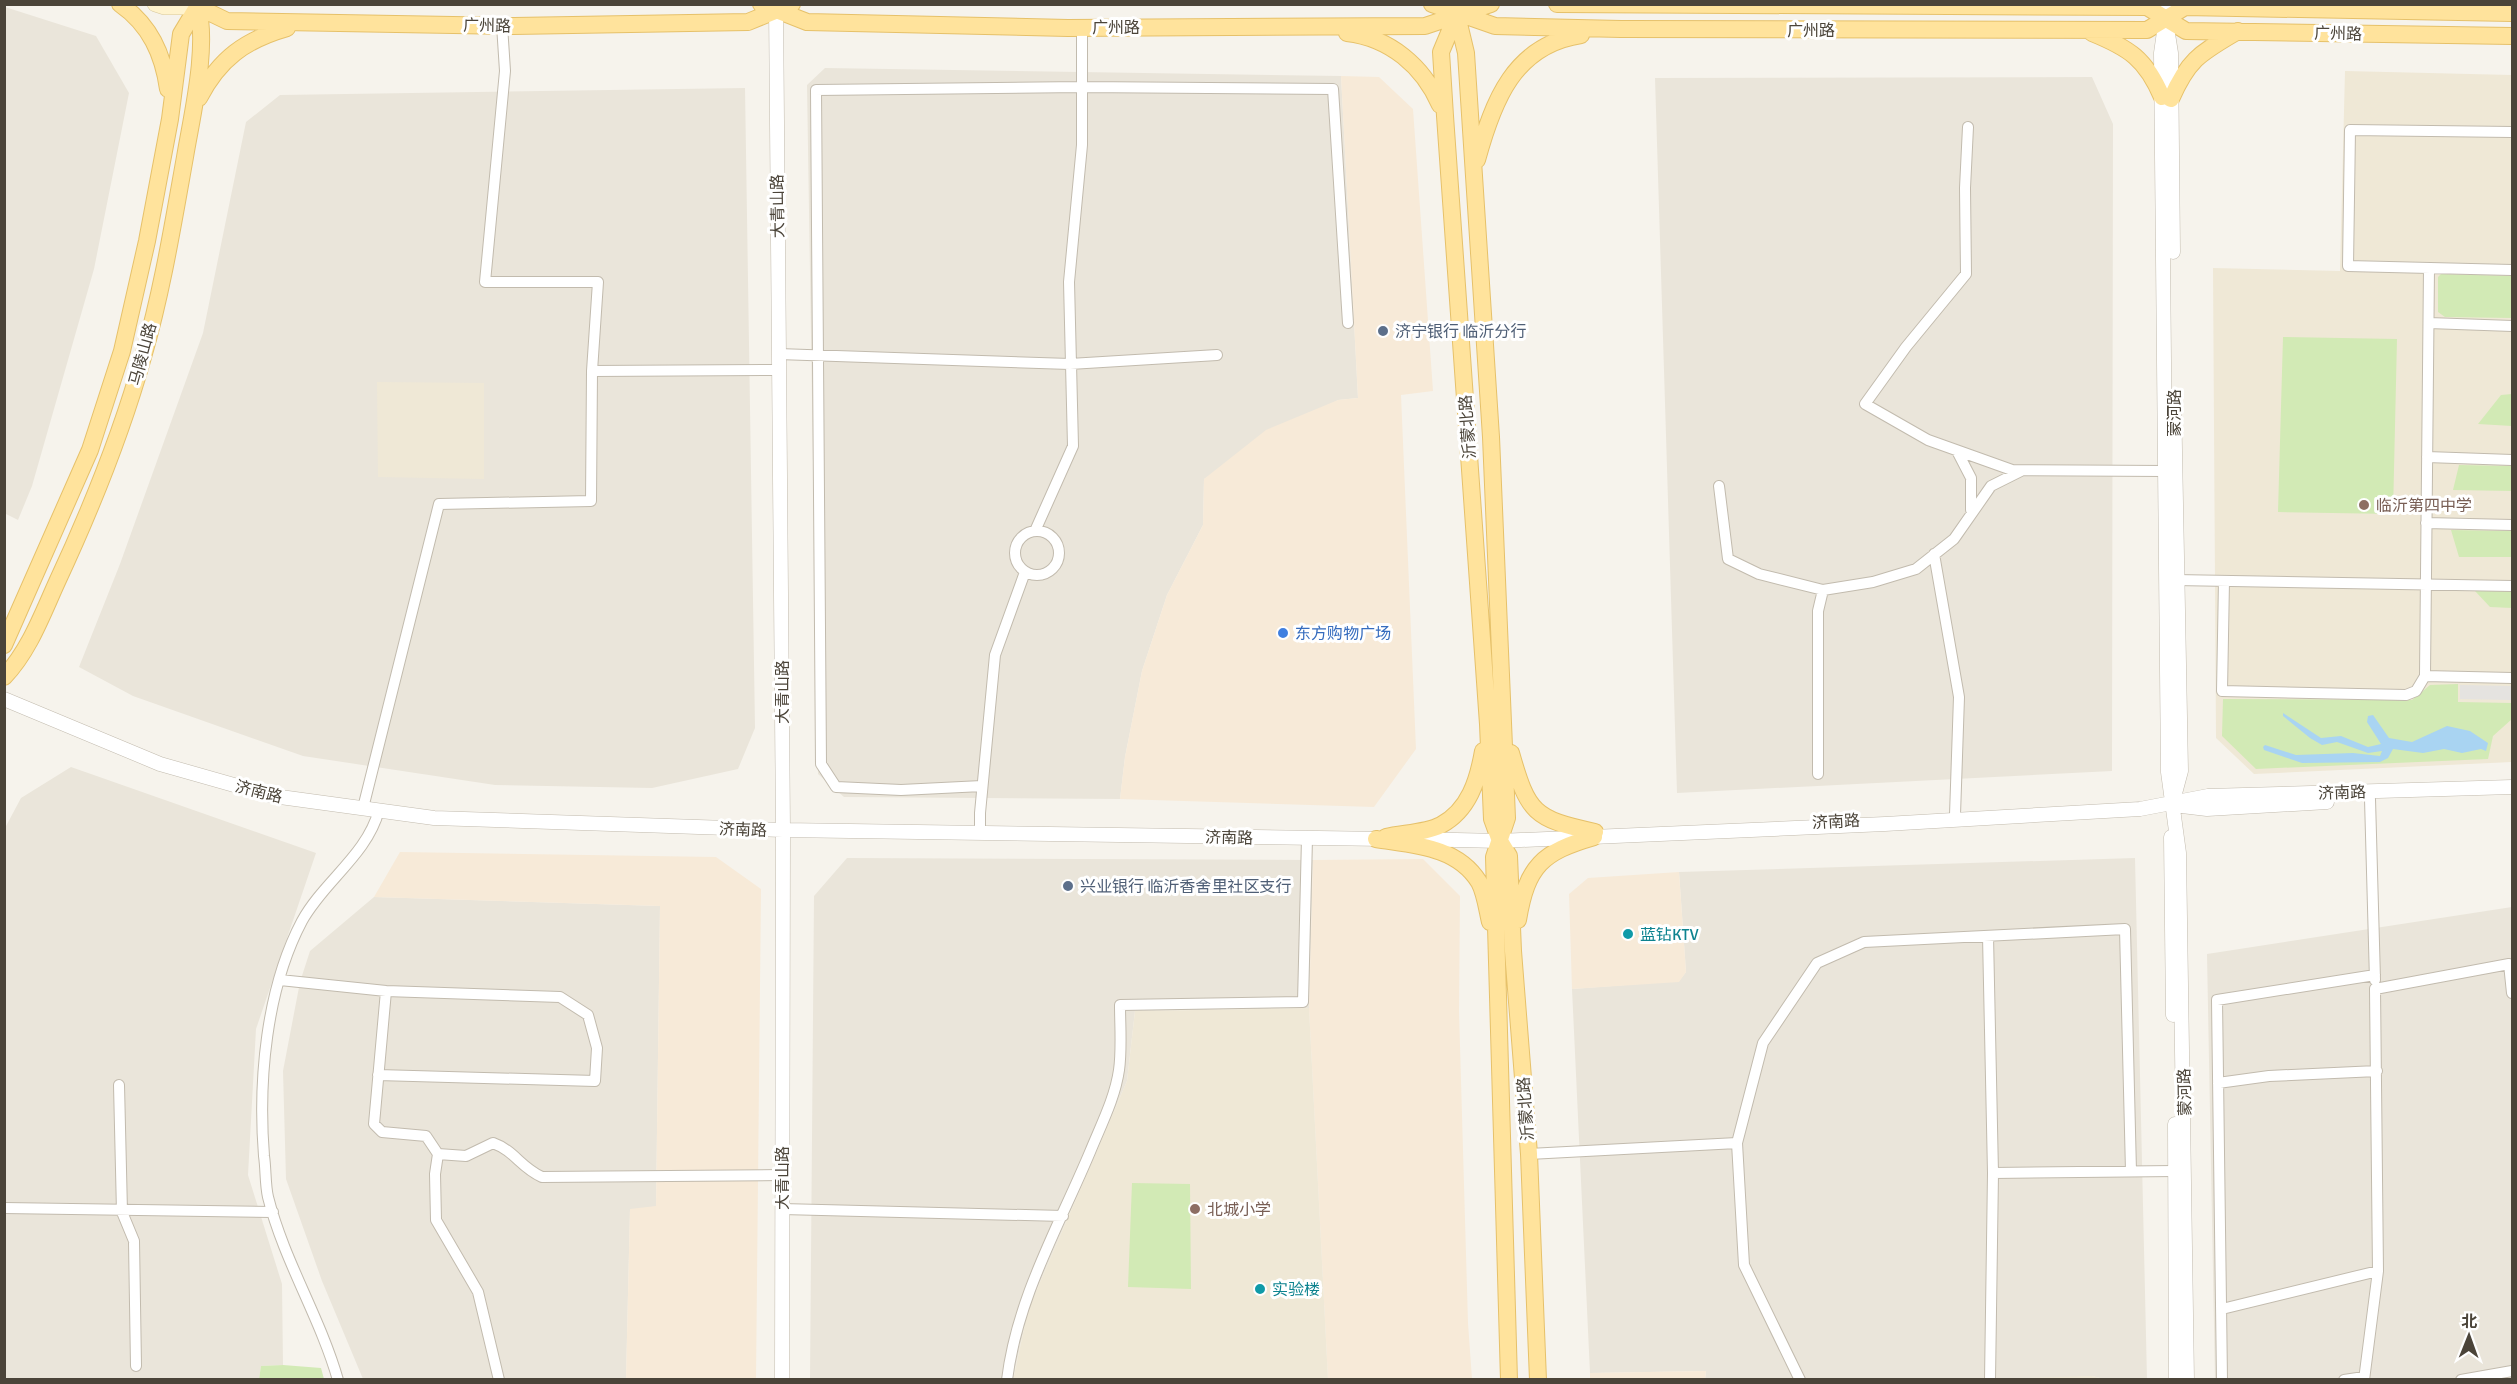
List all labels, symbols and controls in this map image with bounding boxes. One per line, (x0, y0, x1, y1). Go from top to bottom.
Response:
street label: 广州路 (463, 16, 511, 36)
street label: 广州路 (1092, 18, 1140, 38)
street label: 广州路 (1787, 21, 1835, 41)
street label: 广州路 (2314, 24, 2362, 44)
street label: 大青山路 (767, 174, 789, 238)
street label: 马陵山路 (125, 321, 161, 388)
place label: 济宁银行 临沂分行 (1395, 322, 1527, 342)
marker: 济宁银行 临沂分行 (1376, 324, 1390, 338)
street label: 蒙河路 (2165, 389, 2185, 437)
street label: 沂蒙北路 (1456, 394, 1480, 460)
place label: 临沂第四中学 (2376, 496, 2472, 516)
marker: 临沂第四中学 (2357, 498, 2371, 512)
place label: 东方购物广场 (1295, 624, 1391, 644)
marker: 东方购物广场 (1276, 626, 1290, 640)
street label: 大青山路 (773, 660, 793, 724)
street label: 济南路 (233, 776, 284, 807)
street label: 济南路 (2318, 782, 2366, 804)
street label: 济南路 (1812, 811, 1861, 833)
street label: 济南路 (719, 819, 767, 841)
street label: 济南路 (1205, 828, 1253, 848)
place label: 兴业银行 临沂香舍里社区支行 (1080, 877, 1292, 897)
marker: 兴业银行 临沂香舍里社区支行 (1061, 879, 1075, 893)
place label: 蓝钻KTV (1640, 925, 1699, 945)
marker: 蓝钻KTV (1621, 927, 1635, 941)
street label: 蒙河路 (2175, 1068, 2195, 1116)
street label: 沂蒙北路 (1514, 1076, 1538, 1142)
street label: 大青山路 (773, 1146, 793, 1210)
place label: 北城小学 (1207, 1200, 1271, 1220)
marker: 北城小学 (1188, 1202, 1202, 1216)
place label: 实验楼 (1272, 1280, 1320, 1300)
marker: 实验楼 (1253, 1282, 1267, 1296)
north arrow (2439, 1306, 2499, 1366)
text: 北 (2461, 1312, 2477, 1332)

